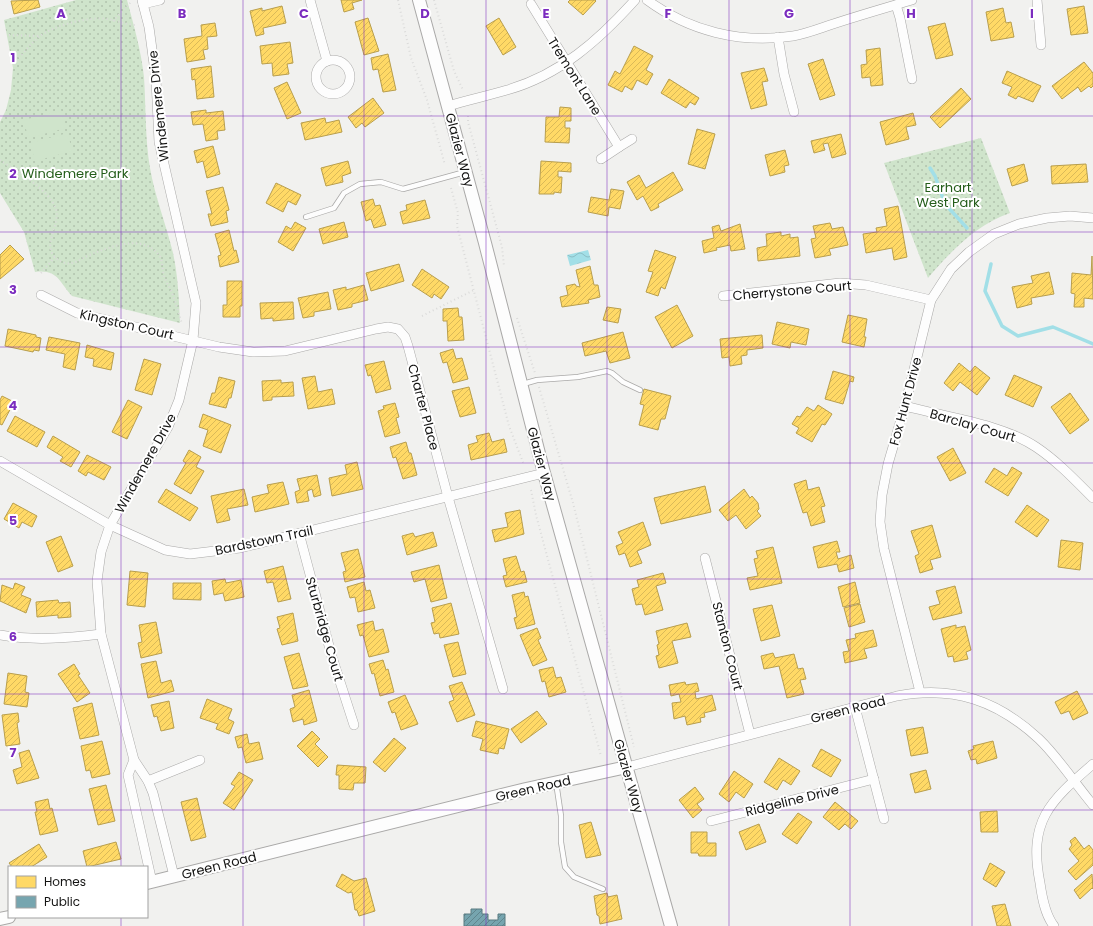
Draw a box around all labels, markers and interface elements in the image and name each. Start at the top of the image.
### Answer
text: A [56,4,66,23]
text: B [178,4,187,23]
text: C [299,4,309,23]
text: D [420,4,430,23]
text: E [542,4,550,23]
text: F [664,4,672,23]
text: G [784,4,794,23]
text: H [906,4,916,23]
text: I [1030,4,1034,23]
street label: Tremont Lane [543,34,606,119]
text: 1 [11,48,15,67]
street label: Windemere Drive [143,50,174,162]
street label: Glazier Way [440,111,479,190]
text: 2 [9,164,17,183]
park label: Windemere Park [22,164,129,183]
park label: Earhart West Park [916,178,980,212]
street label: Cherrystone Court [732,276,853,305]
text: 3 [9,280,17,299]
street label: Kingston Court [78,304,176,345]
street label: Fox Hunt Drive [885,355,926,448]
street label: Charter Place [403,362,444,452]
text: 4 [9,396,18,415]
street label: Barclay Court [928,404,1018,447]
street label: Windemere Drive [110,410,181,517]
street label: Glazier Way [522,425,561,504]
text: 5 [9,511,17,530]
street label: Bardstown Trail [213,521,315,560]
street label: Sturbridge Court [301,575,349,684]
street label: Stanton Court [707,600,748,693]
text: 6 [9,627,17,646]
street label: Green Road [809,691,888,728]
street label: Glazier Way [609,737,648,816]
text: 7 [10,743,17,762]
street label: Green Road [494,771,573,806]
street label: Ridgeline Drive [743,780,841,821]
street label: Green Road [180,847,259,884]
legend [8,866,148,918]
text: Homes [44,873,86,890]
text: Public [44,893,80,910]

